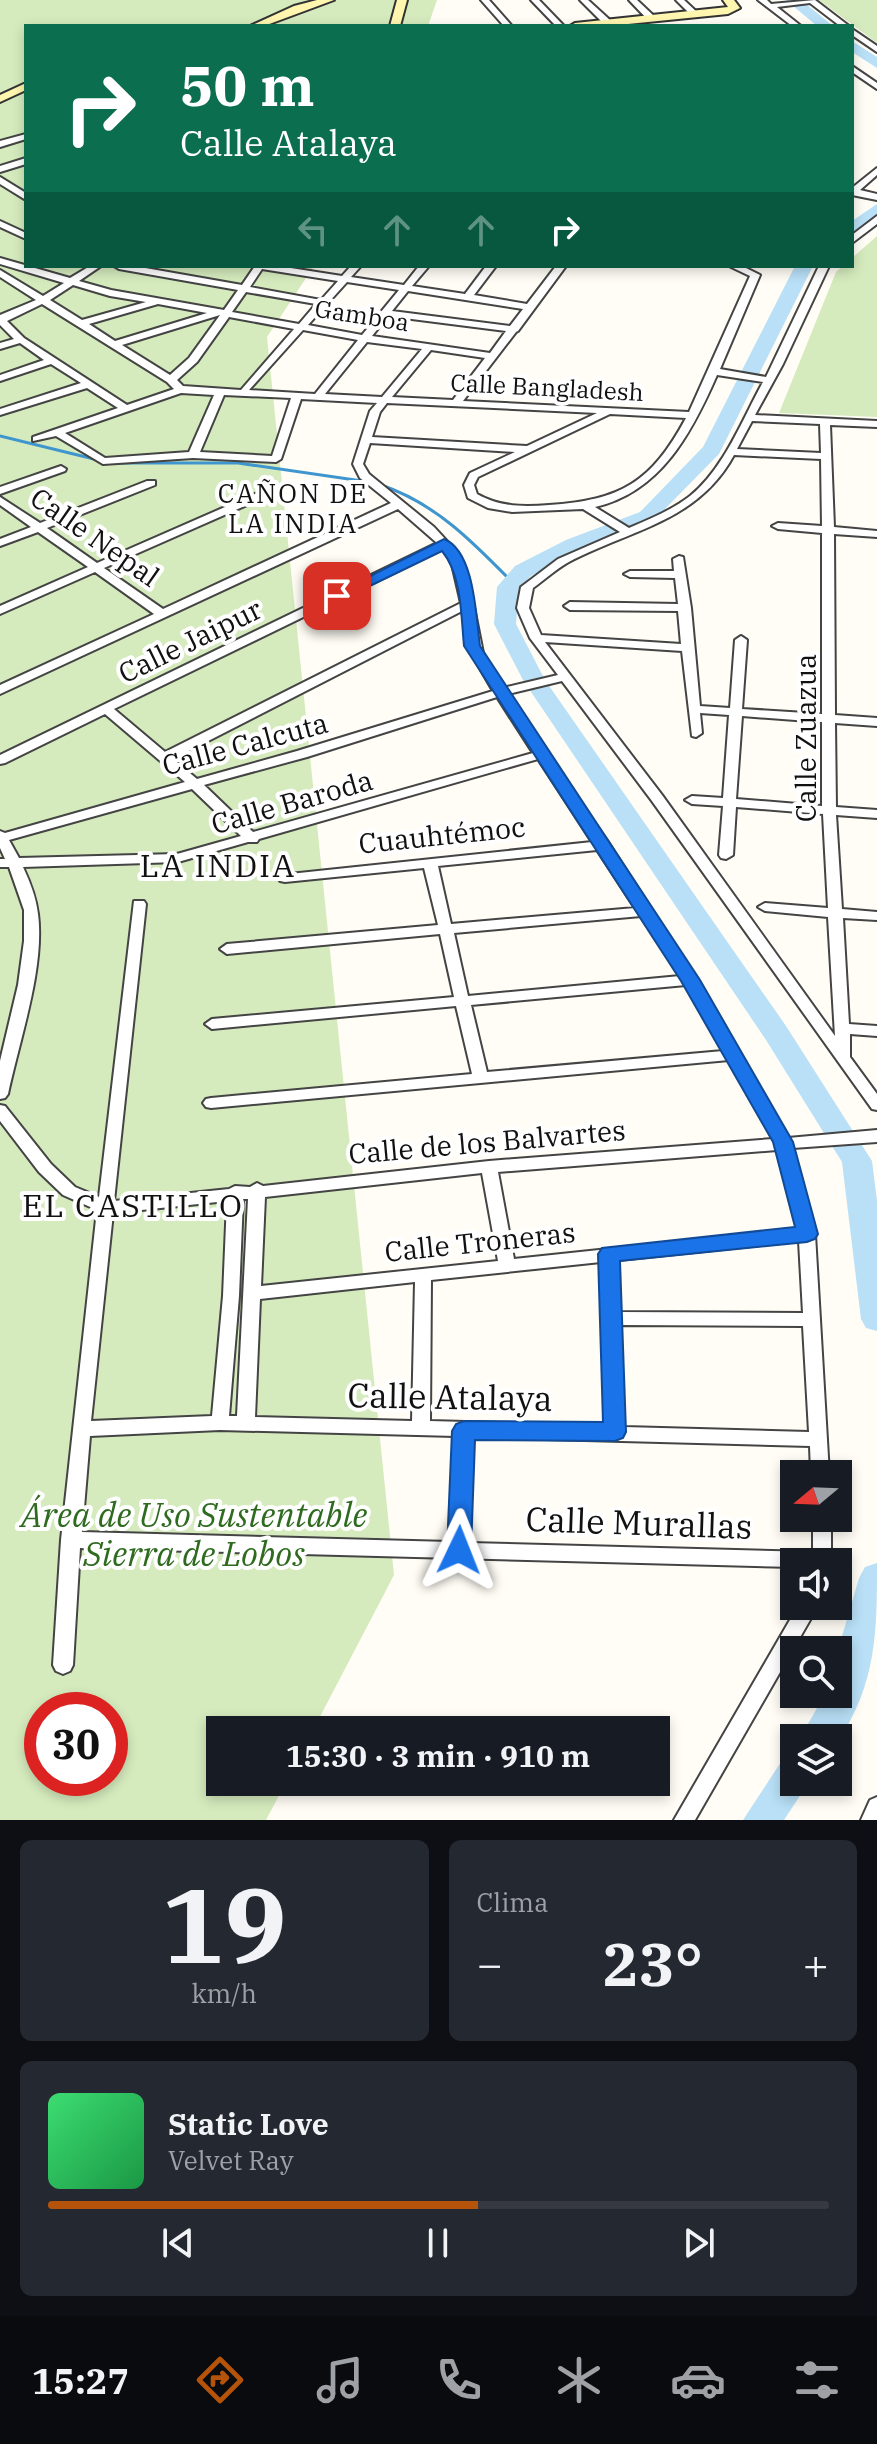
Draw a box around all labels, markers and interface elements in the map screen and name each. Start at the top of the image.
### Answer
text: 50 m [180,49,315,121]
icon: right [48,56,152,160]
text: Calle Atalaya [180,119,397,166]
icon: left [291,208,335,252]
icon: ahead [375,208,419,252]
icon: ahead [459,208,503,252]
icon: right [543,208,587,252]
street label: Gamboa [313,292,412,338]
street label: Calle Bangladesh [450,366,644,408]
district label: CAÑON DE LA INDIA [218,476,368,540]
street label: Calle Nepal [24,479,167,595]
pin [303,562,371,630]
icon: arrive [315,574,359,618]
street label: Calle Jaipur [112,590,268,691]
street label: Calle Zuazua [787,654,824,822]
street label: Calle Calcuta [158,704,332,783]
street label: Calle Baroda [207,761,377,842]
street label: Cuauhtémoc [357,807,527,862]
district label: LA INDIA [140,844,296,886]
street label: Calle de los Balvartes [347,1111,627,1172]
district label: EL CASTILLO [22,1184,244,1226]
street label: Calle Troneras [383,1213,577,1270]
street label: Calle Atalaya [347,1372,553,1420]
north arrow [780,1460,852,1532]
map controls [780,1460,852,1796]
park label: Área de Uso Sustentable Sierra de Lobos [19,1492,367,1575]
street label: Calle Murallas [525,1496,753,1548]
position arrow [417,1508,501,1592]
button: sound [780,1548,852,1620]
button: search [780,1636,852,1708]
speed limit sign: 30 [24,1692,128,1796]
button: layers [780,1724,852,1796]
text: 15:30 · 3 min · 910 m [286,1736,590,1775]
text: 19 [162,1856,287,1992]
text: Clima [477,1885,548,1919]
text: 23° [603,1924,703,2003]
text: − [477,1935,503,1992]
text: + [803,1935,829,1992]
text: km/h [191,1976,257,2010]
text: Static Love [168,2104,329,2143]
text: Velvet Ray [168,2143,294,2177]
icon: previous [156,2221,200,2265]
icon: pause [416,2221,460,2265]
icon: next [677,2221,721,2265]
icon: directions [192,2352,248,2408]
icon: music [312,2352,368,2408]
icon: phone [431,2352,487,2408]
icon: climate [551,2352,607,2408]
icon: car [670,2352,726,2408]
icon: filters [789,2352,845,2408]
text: 15:27 [32,2357,129,2404]

